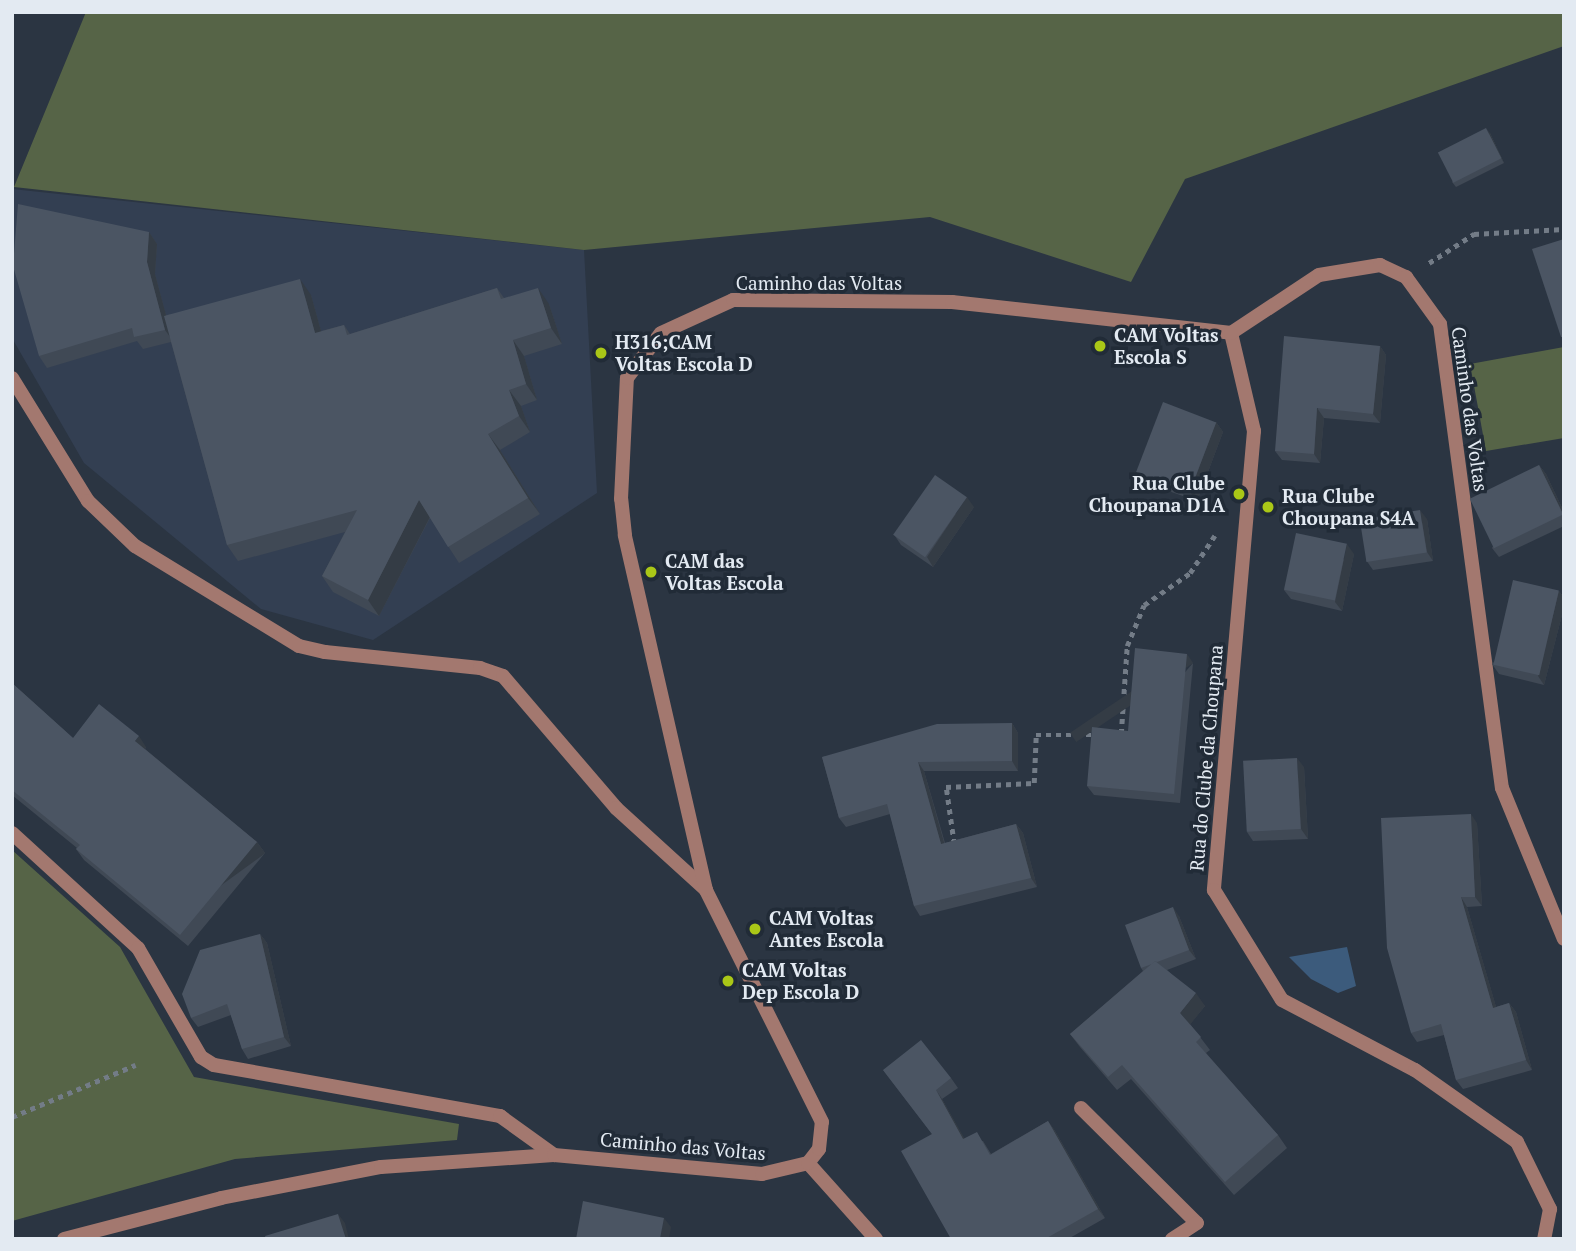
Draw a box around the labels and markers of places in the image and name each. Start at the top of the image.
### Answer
place label: CAM Voltas Escola S [1114,324,1219,368]
place label: H316;CAM Voltas Escola D [615,331,753,375]
marker: CAM Voltas Escola S [1092,338,1108,354]
marker: H316;CAM Voltas Escola D [593,345,609,361]
place label: Rua Clube Choupana D1A [1089,472,1225,516]
place label: Rua Clube Choupana S4A [1282,485,1415,529]
marker: Rua Clube Choupana D1A [1231,486,1247,502]
marker: Rua Clube Choupana S4A [1260,499,1276,515]
place label: CAM das Voltas Escola [665,550,784,594]
marker: CAM das Voltas Escola [643,564,659,580]
place label: CAM Voltas Antes Escola [769,907,884,951]
marker: CAM Voltas Antes Escola [747,921,763,937]
place label: CAM Voltas Dep Escola D [742,959,859,1003]
marker: CAM Voltas Dep Escola D [720,973,736,989]

